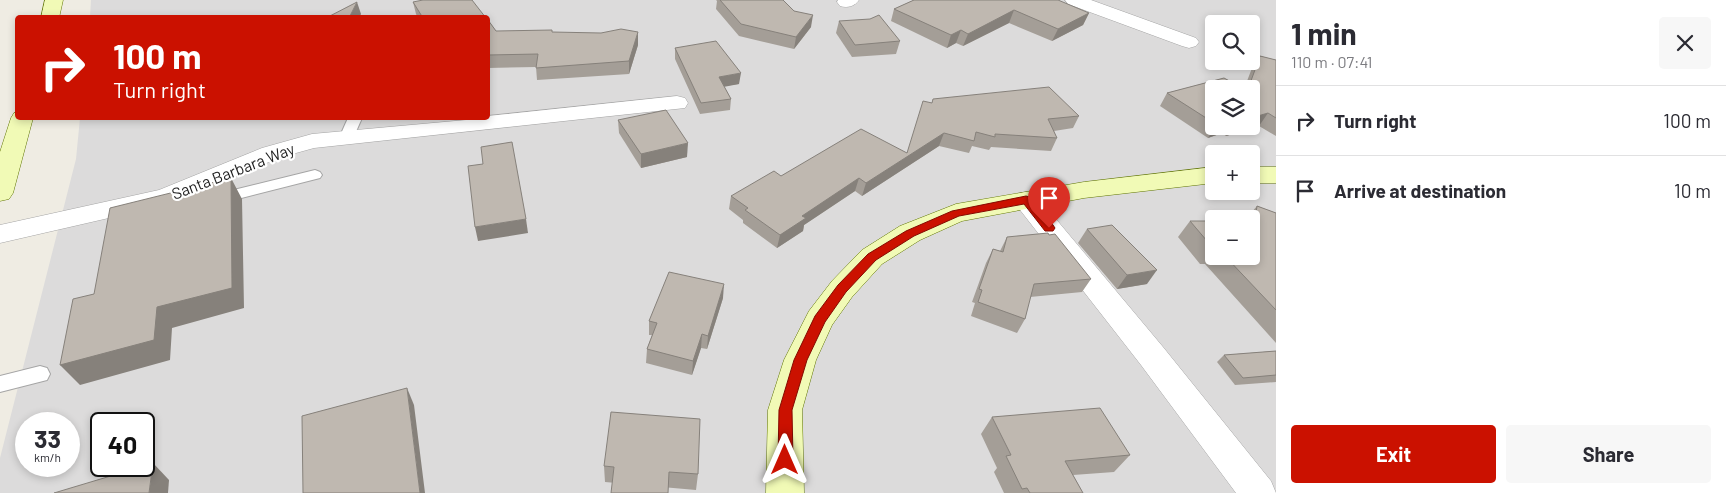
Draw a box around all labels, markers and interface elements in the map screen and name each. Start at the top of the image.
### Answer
map controls [1205,15,1260,265]
button: search [1205,15,1260,70]
text: 1 min [1291,15,1357,51]
button: close [1659,17,1711,69]
text: 100 m [113,34,202,76]
icon: right [30,35,95,100]
text: 110 m · 07:41 [1291,52,1372,71]
text: Turn right [113,76,206,102]
button: layers [1205,80,1260,135]
icon: right [1291,107,1319,135]
text: Turn right [1334,109,1416,132]
text: 100 m [1663,109,1711,132]
street label: Santa Barbara Way [169,138,298,203]
button: + [1205,145,1260,200]
pin [1028,177,1070,228]
icon: arrive [1291,177,1319,205]
text: Arrive at destination [1334,179,1506,202]
text: 10 m [1674,179,1711,202]
icon: arrive [1035,184,1063,212]
button: − [1205,210,1260,265]
speed limit sign: 40 [90,412,155,477]
text: 33 [34,423,61,453]
button: Exit [1291,425,1496,483]
button: Share [1506,425,1711,483]
position arrow [758,433,810,485]
text: km/h [34,450,61,464]

